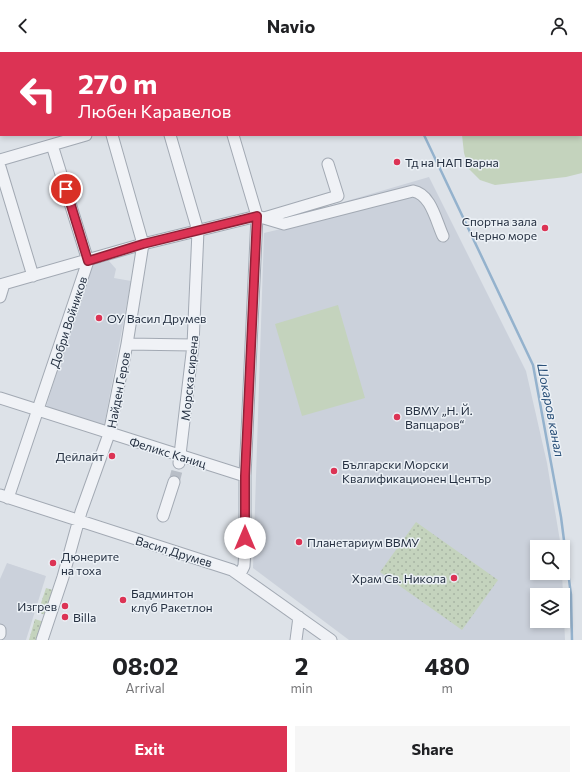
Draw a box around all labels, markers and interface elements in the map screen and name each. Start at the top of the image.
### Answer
icon: back [12,15,34,37]
text: Navio [267,15,315,37]
icon: person [548,15,570,37]
text: 270 m [78,66,157,100]
icon: left [12,68,64,120]
text: Любен Каравелов [78,100,231,122]
place label: Тд на НАП Варна [405,155,499,169]
marker: Тд на НАП Варна [392,157,402,167]
pin [49,172,83,206]
icon: arrive [55,178,77,200]
place label: Спортна зала Черно море [462,214,537,242]
marker: Спортна зала Черно море [540,223,550,233]
street label: Добри Войников [47,275,89,369]
place label: ОУ Васил Друмев [107,311,206,325]
marker: ОУ Васил Друмев [94,313,104,323]
street label: Морска сирена [178,335,200,421]
street label: Найден Геров [104,351,132,429]
water label: Шокаров канал [534,362,568,459]
place label: ВВМУ „Н. Й. Вапцаров“ [405,403,473,431]
marker: ВВМУ „Н. Й. Вапцаров“ [392,412,402,422]
street label: Феликс Каниц [128,434,208,470]
place label: Дейлайт [56,449,104,463]
marker: Дейлайт [107,451,117,461]
place label: Български Морски Квалификационен Център [342,457,491,485]
marker: Български Морски Квалификационен Център [329,466,339,476]
position arrow [224,517,266,559]
street label: Васил Друмев [134,533,214,569]
place label: Планетариум ВВМУ [307,535,419,549]
marker: Планетариум ВВМУ [294,537,304,547]
map controls [530,540,570,628]
button: search [530,540,570,580]
place label: Дюнерите на тоха [61,549,119,577]
marker: Дюнерите на тоха [48,558,58,568]
place label: Храм Св. Никола [352,571,446,585]
marker: Храм Св. Никола [449,573,459,583]
place label: Бадминтон клуб Ракетлон [131,586,213,614]
button: layers [530,588,570,628]
marker: Бадминтон клуб Ракетлон [118,595,128,605]
place label: Изгрев [17,599,57,613]
marker: Изгрев [60,601,70,611]
place label: Billa [73,610,96,624]
marker: Billa [60,612,70,622]
text: 08:02 [112,651,179,680]
text: 2 [295,651,308,680]
text: 480 [425,651,470,680]
text: Arrival [126,680,165,696]
text: min [290,680,313,696]
text: m [442,680,453,696]
button: Exit [12,726,287,772]
button: Share [295,726,570,772]

